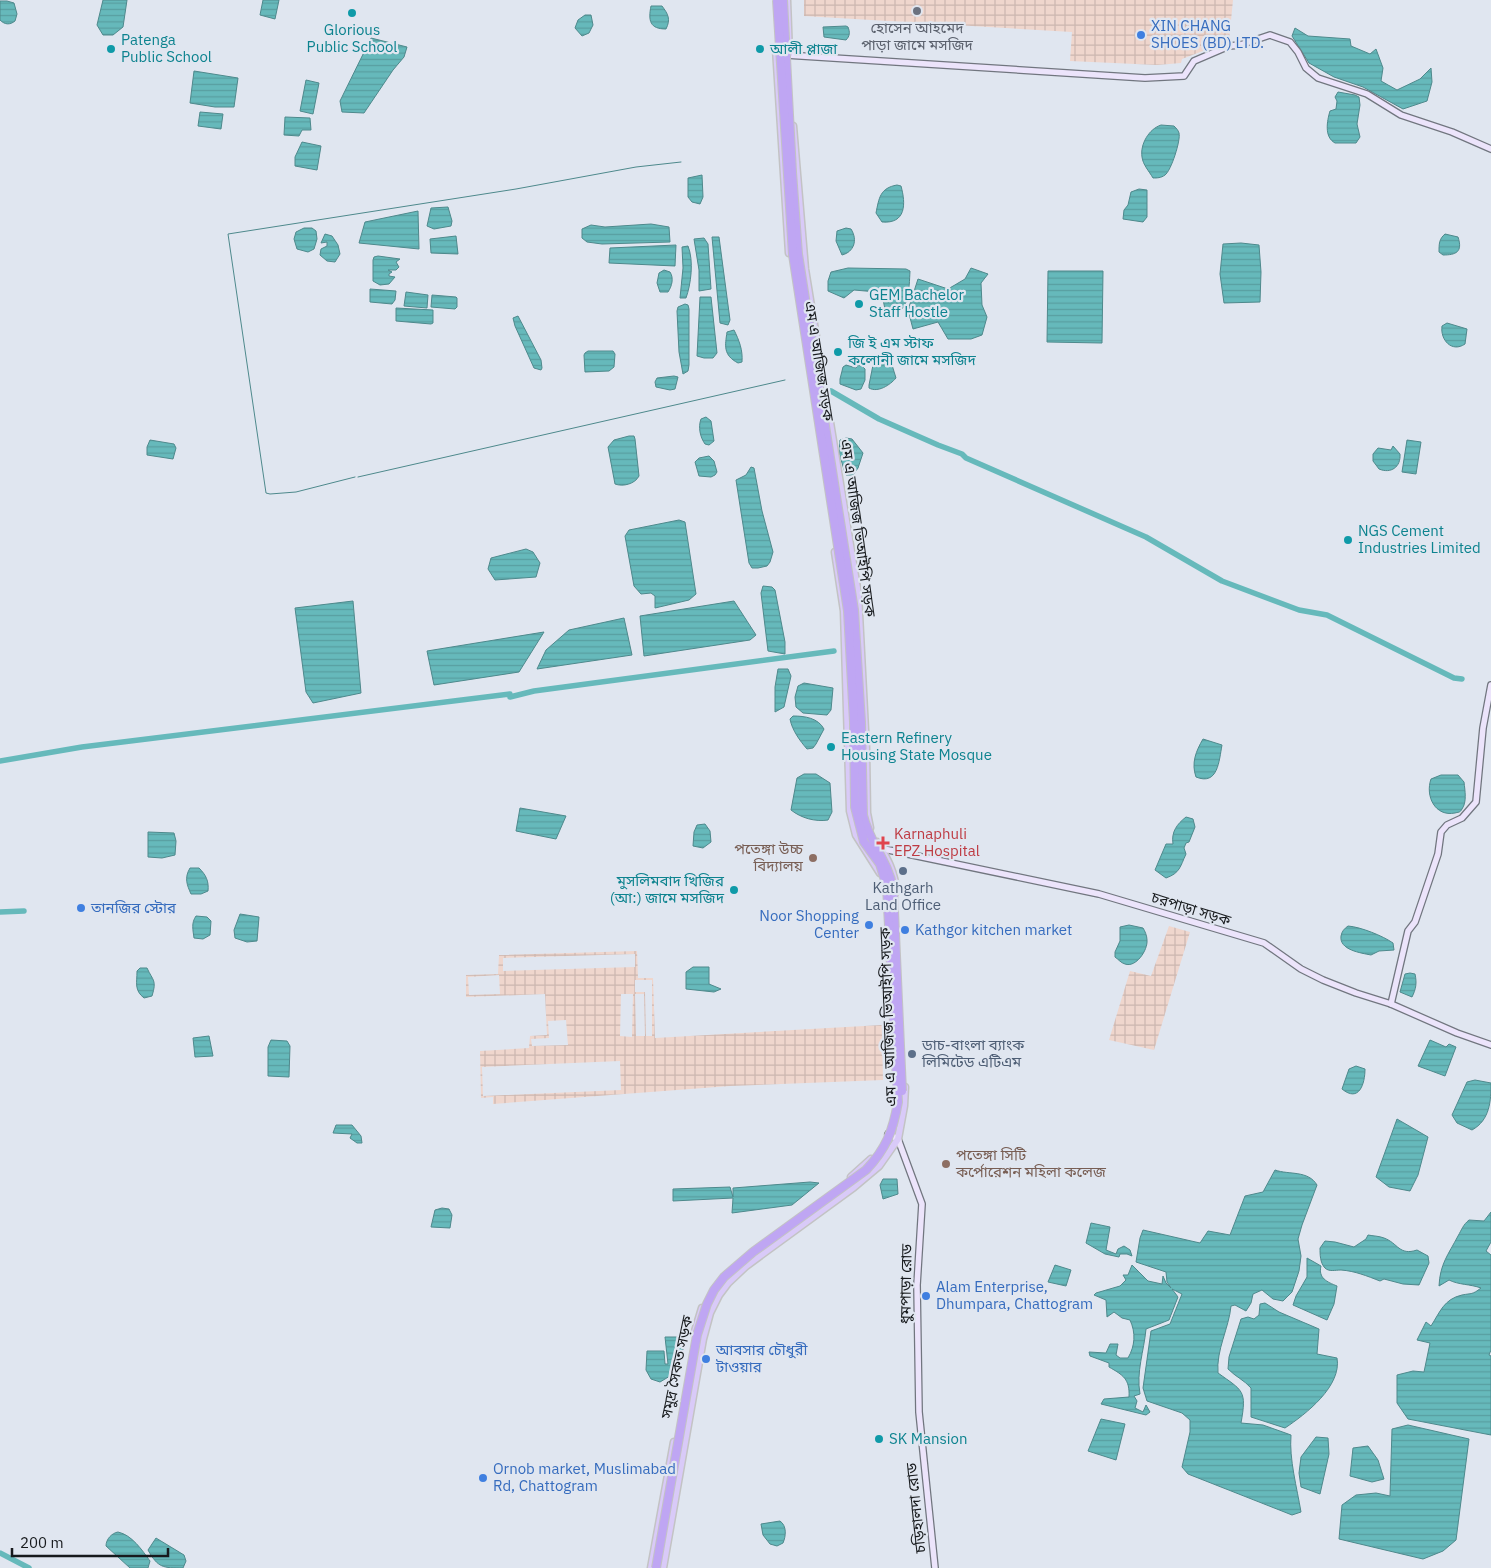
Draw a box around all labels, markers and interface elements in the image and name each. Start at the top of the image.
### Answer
marker: হোসেন আহমেদ পাড়া জামে মসজিদ [911,5,923,17]
marker: Glorious Public School [346,7,358,19]
place label: XIN CHANG SHOES (BD) LTD. [1151,16,1264,52]
place label: হোসেন আহমেদ পাড়া জামে মসজিদ [861,18,974,54]
place label: Glorious Public School [307,20,397,56]
marker: XIN CHANG SHOES (BD) LTD. [1135,29,1147,41]
place label: Patenga Public School [121,30,212,66]
place label: আলী প্লাজা [769,39,838,58]
marker: Patenga Public School [105,43,117,55]
marker: আলী প্লাজা [754,43,766,55]
place label: GEM Bachelor Staff Hostle [869,285,964,321]
marker: GEM Bachelor Staff Hostle [853,298,865,310]
street label: এম এ আজিজ সড়ক [801,300,838,423]
place label: জি ই এম স্টাফ কলোনী জামে মসজিদ [847,333,977,369]
marker: জি ই এম স্টাফ কলোনী জামে মসজিদ [832,346,844,358]
street label: এম এ আজিজ ভিআইপি সড়ক [837,438,881,619]
place label: NGS Cement Industries Limited [1358,521,1481,557]
marker: NGS Cement Industries Limited [1342,534,1354,546]
place label: Eastern Refinery Housing State Mosque [841,728,992,764]
marker: Eastern Refinery Housing State Mosque [825,741,837,753]
place label: Karnaphuli EPZ Hospital [894,824,980,860]
marker: Karnaphuli EPZ Hospital [876,836,890,850]
place label: পতেঙ্গা উচ্চ বিদ্যালয় [734,839,804,875]
marker: পতেঙ্গা উচ্চ বিদ্যালয় [807,852,819,864]
marker: Kathgarh Land Office [897,865,909,877]
place label: মুসলিমবাদ খিজির (আ:) জামে মসজিদ [610,871,725,907]
place label: Kathgarh Land Office [865,878,941,914]
marker: মুসলিমবাদ খিজির (আ:) জামে মসজিদ [728,884,740,896]
street label: চরপাড়া সড়ক [1148,887,1234,930]
place label: তানজির স্টোর [90,898,177,917]
marker: তানজির স্টোর [75,902,87,914]
place label: Noor Shopping Center [759,906,859,942]
marker: Noor Shopping Center [863,919,875,931]
place label: Kathgor kitchen market [915,920,1072,939]
marker: Kathgor kitchen market [899,924,911,936]
street label: এম এ আজিজ ভিআইপি সড়ক [875,926,900,1107]
place label: ডাচ-বাংলা ব্যাংক লিমিটেড এটিএম [921,1035,1025,1071]
marker: ডাচ-বাংলা ব্যাংক লিমিটেড এটিএম [906,1048,918,1060]
place label: পতেঙ্গা সিটি কর্পোরেশন মহিলা কলেজ [955,1145,1107,1181]
marker: পতেঙ্গা সিটি কর্পোরেশন মহিলা কলেজ [940,1158,952,1170]
street label: ধুমপাড়া রোড [895,1243,916,1324]
place label: Alam Enterprise, Dhumpara, Chattogram [936,1277,1093,1313]
marker: Alam Enterprise, Dhumpara, Chattogram [920,1290,932,1302]
street label: সমুদ্র সৈকত সড়ক [656,1313,697,1421]
place label: আবসার চৌধুরী টাওয়ার [715,1340,808,1376]
marker: আবসার চৌধুরী টাওয়ার [700,1353,712,1365]
place label: SK Mansion [889,1429,967,1448]
marker: SK Mansion [873,1433,885,1445]
place label: Ornob market, Muslimabad Rd, Chattogram [493,1459,676,1495]
street label: চড়িহালদা রোড [901,1462,930,1555]
marker: Ornob market, Muslimabad Rd, Chattogram [477,1472,489,1484]
scale bar [12,1526,169,1558]
text: 200 m [20,1533,64,1552]

